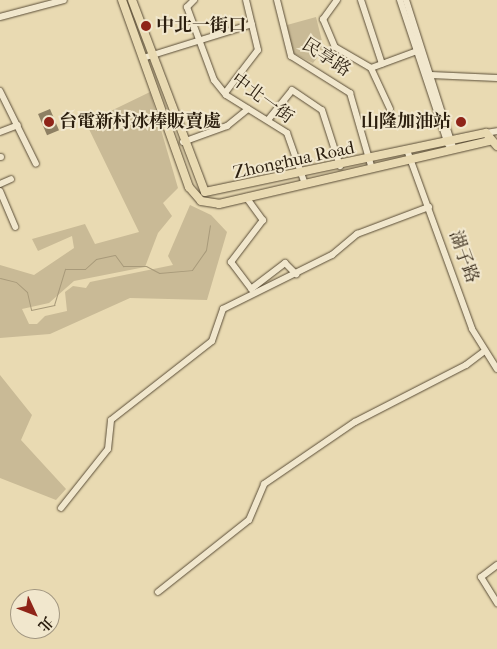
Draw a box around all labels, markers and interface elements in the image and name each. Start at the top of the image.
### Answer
place label: 中北一街口 [156,15,246,37]
marker: 中北一街口 [140,20,152,32]
street label: 民享路 [297,34,355,82]
street label: 中北一街 [227,69,297,129]
place label: 台電新村冰棒販賣處 [59,111,221,133]
place label: 山隆加油站 [361,111,451,133]
marker: 台電新村冰棒販賣處 [43,116,55,128]
marker: 山隆加油站 [455,116,467,128]
street label: Zhonghua Road [231,138,357,184]
street label: 湖子路 [444,228,482,286]
north arrow [10,589,60,639]
text: 北 [35,613,57,635]

